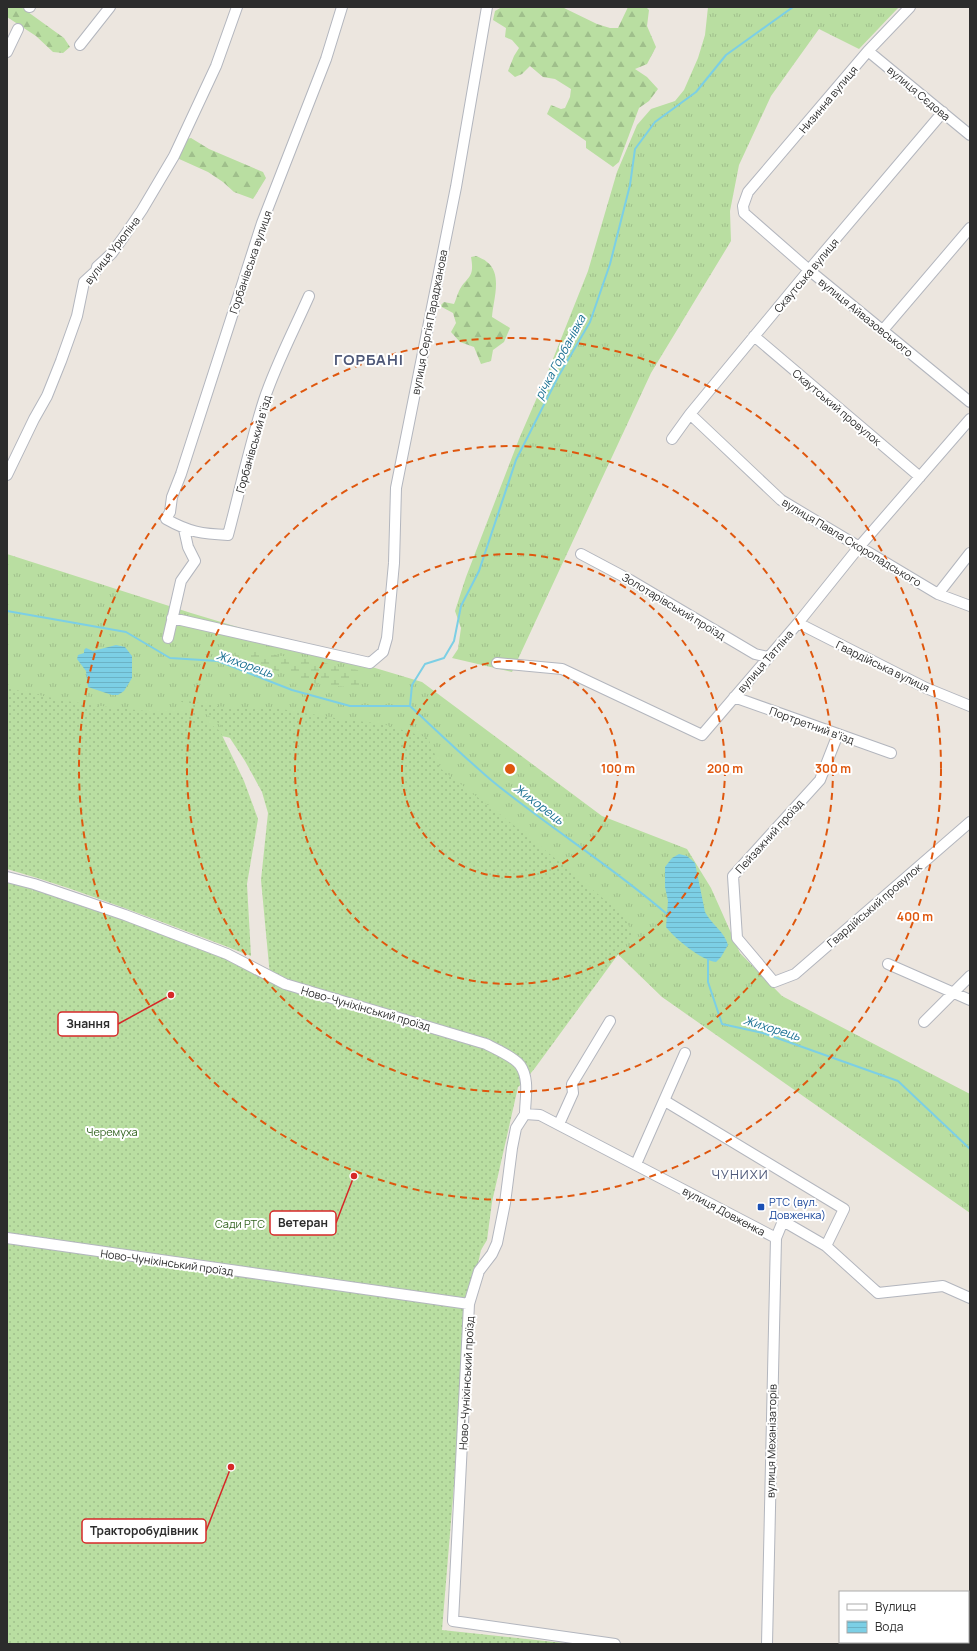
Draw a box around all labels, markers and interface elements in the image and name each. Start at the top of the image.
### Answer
street label: Низинна вулиця [795,62,861,136]
street label: вулиця Сєдова [884,62,954,124]
street label: Горбанівська вулиця [225,208,275,316]
street label: вулиця Урюпіна [81,213,143,287]
street label: Скаутська вулиця [770,235,842,315]
street label: вулиця Сергія Параджанова [408,248,450,396]
street label: вулиця Айвазовського [816,274,917,360]
water label: річка Горбанівка [531,310,590,402]
district label: ГОРБАНІ [334,349,404,370]
street label: Скаутський провулок [789,365,885,449]
street label: Горбанівський в'їзд [232,393,274,495]
street label: вулиця Павла Скоропадського [779,494,925,590]
street label: Золотарівський проїзд [619,569,729,643]
street label: вулиця Татліна [734,627,796,695]
street label: Гвардійська вулиця [834,637,932,695]
water label: Жихорець [215,646,276,682]
street label: Портретний в'їзд [768,703,857,747]
text: 100 m [601,760,635,777]
text: 200 m [707,760,743,777]
text: 300 m [815,760,851,777]
centre of rings [503,762,517,776]
water label: Жихорець [510,780,568,829]
street label: Пейзажний проїзд [732,795,807,876]
street label: Гвардійський провулок [823,859,925,950]
text: 400 m [897,908,933,925]
street label: Ново-Чуніхінський проїзд [299,982,433,1034]
water label: Жихорець [741,1011,803,1045]
callout: Знання [58,1012,118,1036]
text: Знання [66,1015,110,1032]
park label: Черемуха [86,1124,138,1139]
district label: ЧУНИХИ [711,1165,769,1183]
street label: вулиця Довженка [680,1183,768,1239]
place label: РТС (вул. Довженка) [769,1194,826,1222]
marker: РТС (вул. Довженка) [756,1202,766,1212]
callout: Ветеран [270,1211,336,1235]
text: Ветеран [278,1214,328,1231]
park label: Сади РТС [215,1216,265,1231]
street label: Ново-Чуніхінський проїзд [100,1245,235,1279]
street label: Ново-Чуніхінський проїзд [455,1315,477,1450]
street label: вулиця Механізаторів [763,1384,779,1498]
callout: Тракторобудівник [82,1519,206,1543]
text: Тракторобудівник [90,1522,199,1539]
legend [839,1591,969,1643]
text: Вулиця [875,1598,916,1615]
text: Вода [875,1618,903,1635]

